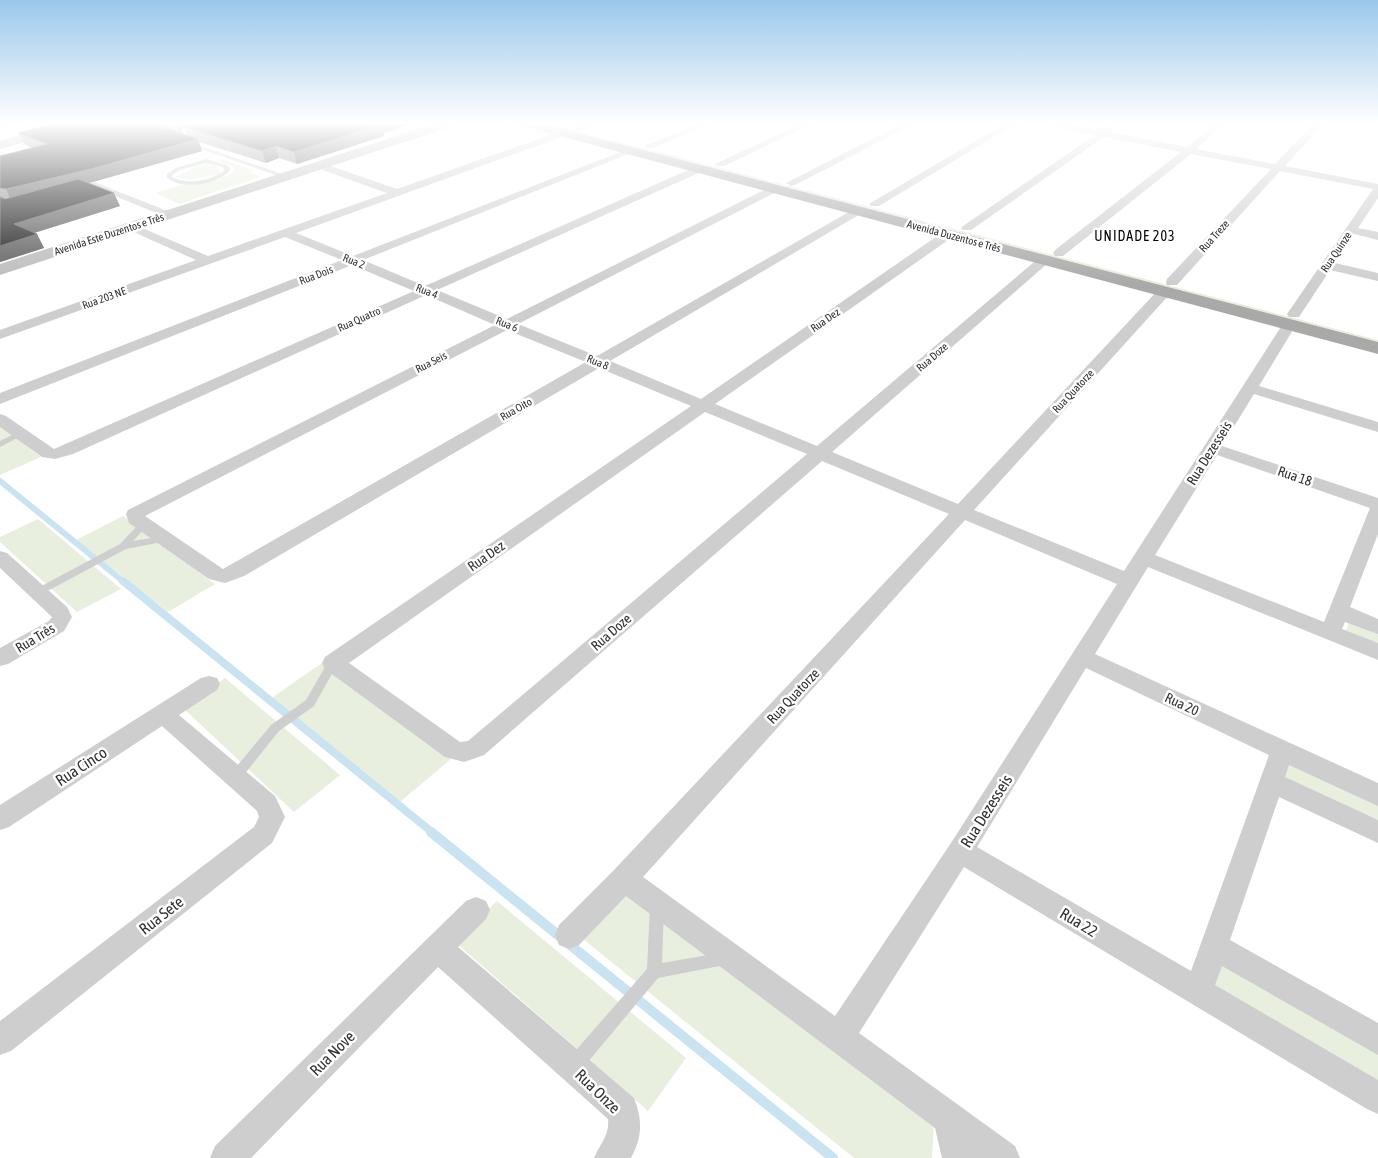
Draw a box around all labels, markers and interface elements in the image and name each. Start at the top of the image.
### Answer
street label: Avenida Este Duzentos e Três [53,211,166,257]
street label: Avenida Duzentos e Três [906,218,1002,254]
street label: Rua Treze [1197,218,1231,254]
district label: UNIDADE 203 [1094,228,1176,244]
street label: Rua Quinze [1318,230,1354,274]
street label: Rua 2 [341,251,367,271]
street label: Rua Dois [297,263,335,287]
street label: Rua 4 [414,281,440,301]
street label: Rua 203 NE [81,284,128,311]
street label: Rua Quatro [336,304,382,334]
street label: Rua Dez [808,306,842,334]
street label: Rua 6 [494,314,520,334]
street label: Rua Doze [914,340,950,374]
street label: Rua Seis [413,349,449,375]
street label: Rua 8 [585,352,611,372]
street label: Rua Quatorze [1050,367,1096,415]
street label: Rua Oito [498,395,534,423]
street label: Rua Dezesseis [1183,418,1235,488]
street label: Rua 18 [1276,463,1315,489]
street label: Rua Dez [464,538,508,574]
street label: Rua Doze [588,610,634,654]
street label: Rua Três [12,620,58,656]
street label: Rua Quatorze [763,665,823,727]
street label: Rua 20 [1163,689,1202,719]
street label: Rua Cinco [52,743,110,789]
street label: Rua Dezesseis [957,771,1016,851]
street label: Rua Sete [135,892,187,938]
street label: Rua 22 [1057,904,1101,940]
street label: Rua Nove [306,1027,358,1079]
street label: Rua Onze [572,1065,624,1117]

